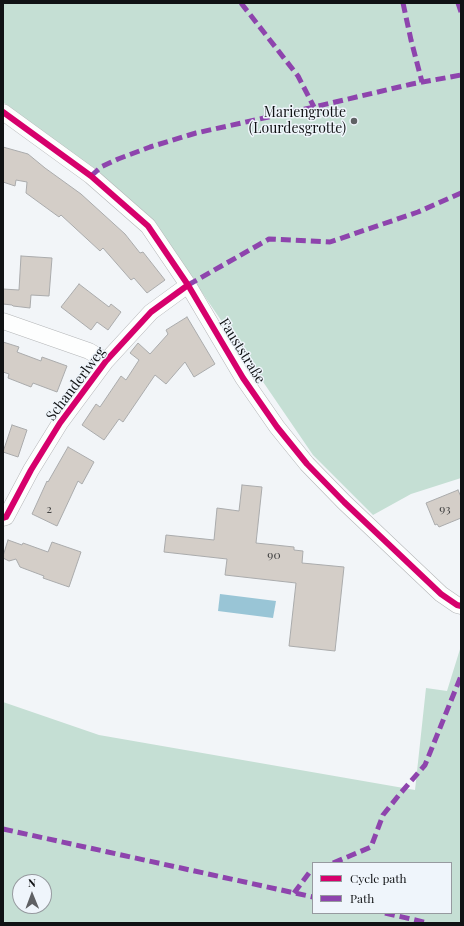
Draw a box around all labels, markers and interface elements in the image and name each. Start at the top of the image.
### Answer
place label: Mariengrotte (Lourdesgrotte) [249,105,346,138]
marker: Mariengrotte (Lourdesgrotte) [349,116,359,126]
street label: Fauststraße [215,315,269,387]
street label: Schanderlweg [43,344,109,424]
house number: 2 [46,502,52,516]
house number: 93 [439,502,451,516]
house number: 90 [267,548,281,562]
legend [312,862,452,914]
text: Cycle path [350,870,407,886]
north arrow [12,874,52,914]
text: N [28,875,36,890]
text: Path [350,890,374,906]

